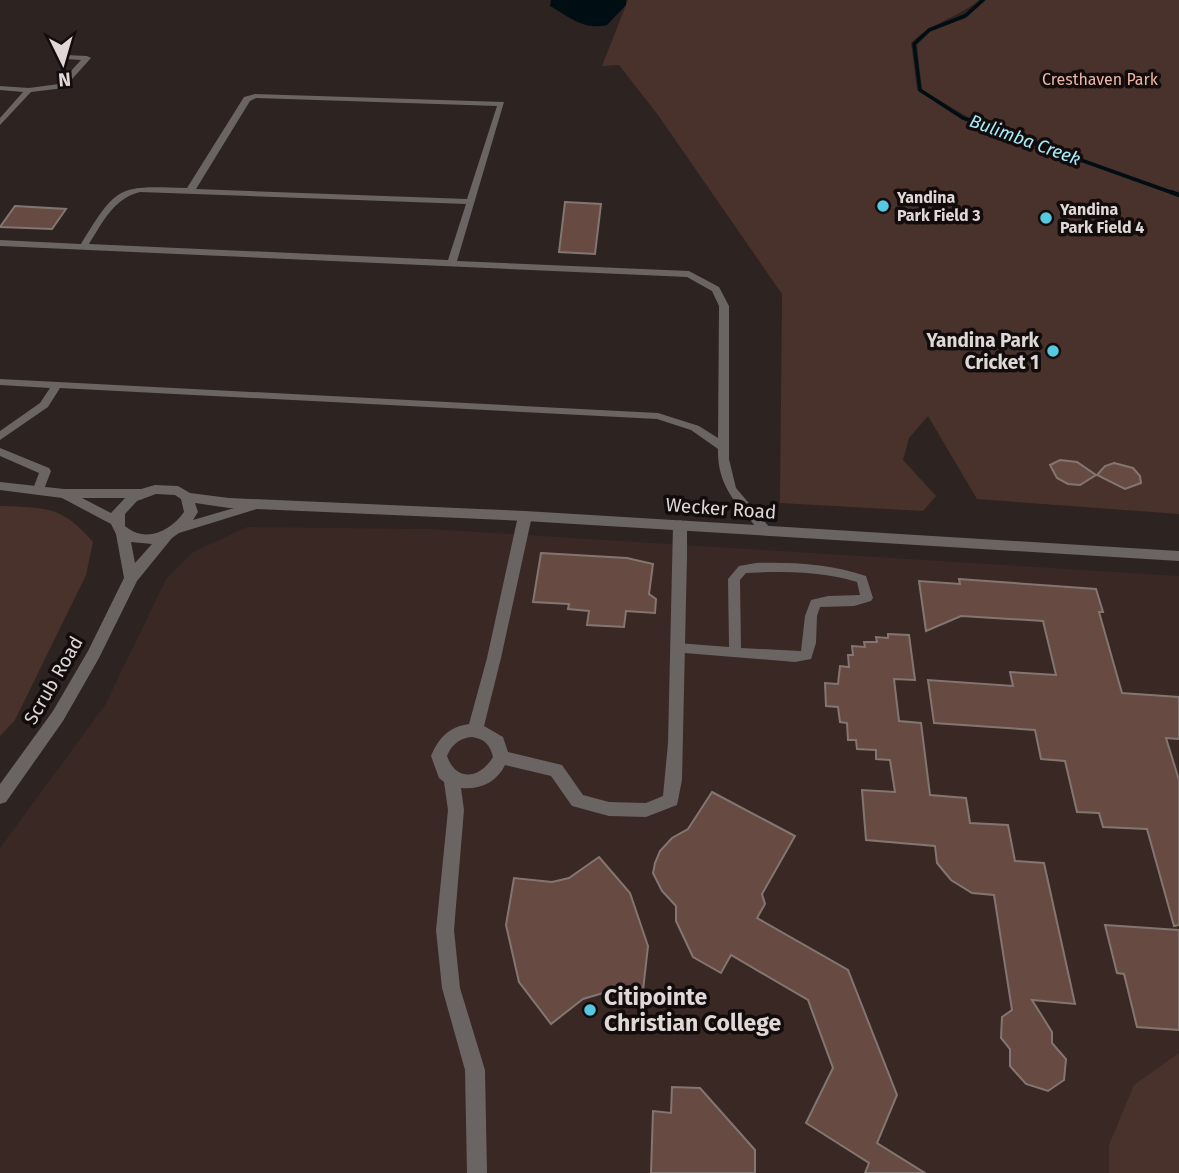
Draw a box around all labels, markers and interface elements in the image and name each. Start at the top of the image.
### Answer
north arrow [28,28,98,98]
text: N [57,67,72,91]
park label: Cresthaven Park [1042,70,1159,89]
water label: Bulimba Creek [967,110,1084,170]
place label: Yandina Park Field 3 [896,188,981,225]
marker: Yandina Park Field 3 [875,198,891,214]
place label: Yandina Park Field 4 [1059,200,1144,237]
marker: Yandina Park Field 4 [1038,210,1054,226]
place label: Yandina Park Cricket 1 [925,329,1039,374]
marker: Yandina Park Cricket 1 [1045,343,1061,359]
street label: Wecker Road [665,493,777,524]
street label: Scrub Road [19,632,88,728]
place label: Citipointe Christian College [604,983,781,1037]
marker: Citipointe Christian College [582,1002,598,1018]

